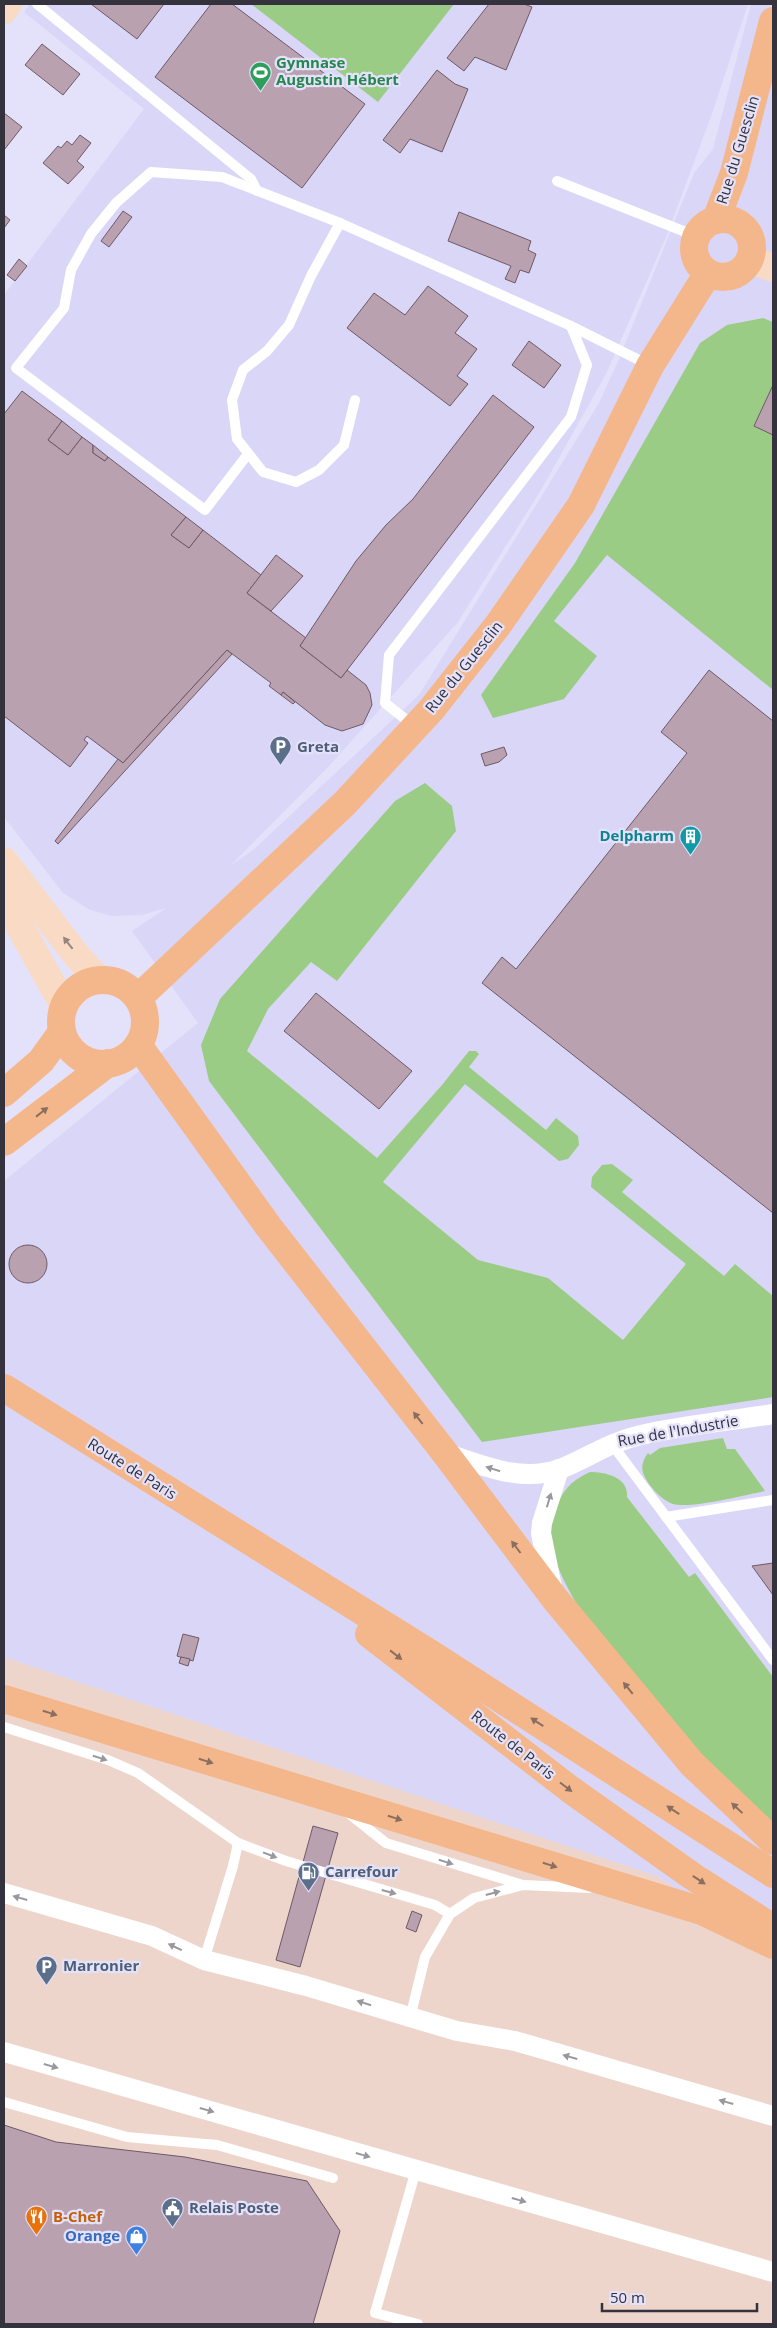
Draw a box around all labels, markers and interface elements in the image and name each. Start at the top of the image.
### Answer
place label: Gymnase Augustin Hébert [276,52,399,89]
sports icon: Gymnase Augustin Hébert [248,60,272,91]
street label: Rue du Guesclin [711,93,763,207]
street label: Rue du Guesclin [420,616,506,716]
parking icon: Greta [269,735,293,766]
place label: Greta [297,736,339,756]
building icon: Delpharm [678,824,702,855]
place label: Delpharm [600,825,674,845]
one-way arrow [62,937,73,950]
one-way arrow [35,1107,48,1118]
street label: Rue de l'Industrie [616,1410,740,1450]
one-way arrow [412,1412,423,1425]
street label: Route de Paris [84,1433,181,1503]
one-way arrow [486,1465,501,1473]
one-way arrow [545,1493,553,1508]
one-way arrow [511,1540,521,1554]
one-way arrow [389,1649,402,1660]
one-way arrow [622,1682,633,1695]
street label: Route de Paris [468,1705,560,1783]
one-way arrow [43,1710,58,1718]
one-way arrow [530,1717,543,1726]
one-way arrow [93,1754,108,1762]
one-way arrow [199,1757,214,1765]
one-way arrow [559,1781,572,1792]
one-way arrow [732,1802,744,1814]
one-way arrow [667,1805,680,1814]
one-way arrow [388,1814,403,1822]
one-way arrow [263,1851,278,1859]
one-way arrow [439,1858,454,1866]
fuel station icon: Carrefour [297,1860,321,1891]
place label: Carrefour [325,1861,398,1881]
one-way arrow [543,1862,558,1870]
one-way arrow [692,1875,706,1885]
one-way arrow [382,1889,397,1897]
one-way arrow [486,1889,501,1897]
one-way arrow [12,1893,27,1901]
one-way arrow [168,1943,182,1951]
parking icon: Marronier [35,1954,59,1985]
place label: Marronier [63,1955,139,1975]
one-way arrow [356,1999,371,2006]
one-way arrow [563,2053,578,2061]
one-way arrow [43,2062,58,2070]
one-way arrow [719,2098,734,2106]
one-way arrow [199,2107,214,2115]
one-way arrow [355,2151,371,2159]
public building icon: Relais Poste [161,2196,185,2227]
one-way arrow [512,2196,527,2204]
place label: Relais Poste [189,2197,279,2217]
restaurant icon: B-Chef [25,2205,49,2236]
place label: B-Chef [53,2206,103,2226]
shop icon: Orange [124,2224,148,2255]
place label: Orange [65,2225,120,2245]
scale bar [602,2280,757,2312]
text: 50 m [610,2287,645,2307]

